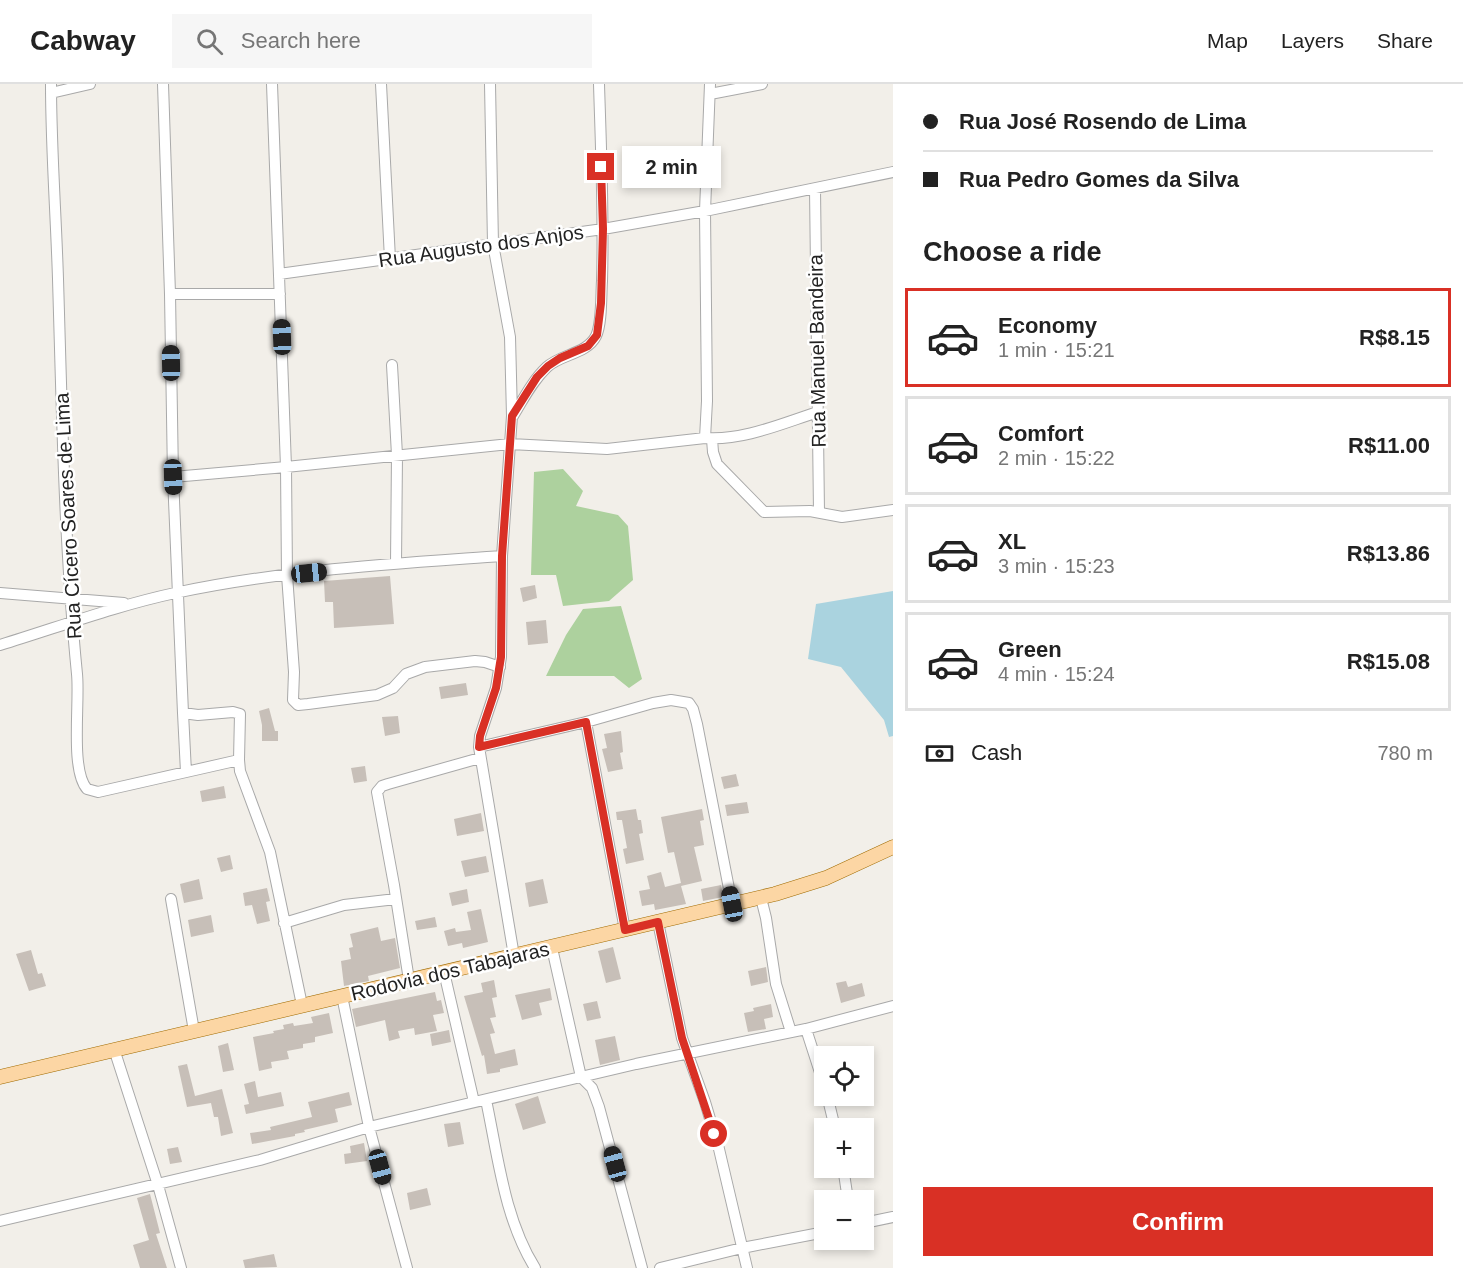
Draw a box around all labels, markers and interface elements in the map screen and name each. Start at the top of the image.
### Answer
search box [172,14,592,68]
text: Cabway [30,25,136,56]
icon: search [193,25,226,58]
text: Search here [241,28,361,53]
text: Map [1207,29,1248,52]
text: Layers [1281,29,1344,52]
text: Share [1377,29,1433,52]
text: Rua José Rosendo de Lima [959,109,1246,134]
callout: 2 min [622,146,721,188]
route end [587,153,614,180]
text: 2 min [645,156,698,178]
text: Rua Pedro Gomes da Silva [959,167,1239,192]
street label: Rua Augusto dos Anjos [377,221,585,271]
text: Choose a ride [923,237,1102,267]
street label: Rua Manuel Bandeira [804,253,830,448]
icon: car [926,311,980,365]
text: Economy [998,313,1097,338]
car [272,319,292,355]
text: R$8.15 [1359,325,1430,350]
text: 1 min · 15:21 [998,339,1115,361]
car [162,345,180,381]
street label: Rua Cícero Soares de Lima [51,391,85,640]
icon: car [926,419,980,473]
text: Comfort [998,421,1084,446]
text: R$11.00 [1348,433,1430,458]
text: 2 min · 15:22 [998,447,1115,469]
car [163,459,183,495]
icon: car [926,527,980,581]
text: XL [998,529,1026,554]
text: R$13.86 [1347,541,1430,566]
text: 3 min · 15:23 [998,555,1115,577]
car [290,562,328,584]
icon: car [926,635,980,689]
text: Green [998,637,1062,662]
text: R$15.08 [1347,649,1430,674]
text: 4 min · 15:24 [998,663,1115,685]
icon: cash [923,737,956,770]
text: Cash [971,740,1022,765]
text: 780 m [1377,742,1433,764]
car [720,885,744,923]
street label: Rodovia dos Tabajaras [349,937,551,1005]
map controls [814,1046,874,1250]
button: locate [814,1046,874,1106]
button: + [814,1118,874,1178]
route start [700,1120,727,1147]
car [602,1144,628,1184]
car [367,1147,393,1187]
button: Confirm [923,1187,1433,1256]
button: − [814,1190,874,1250]

